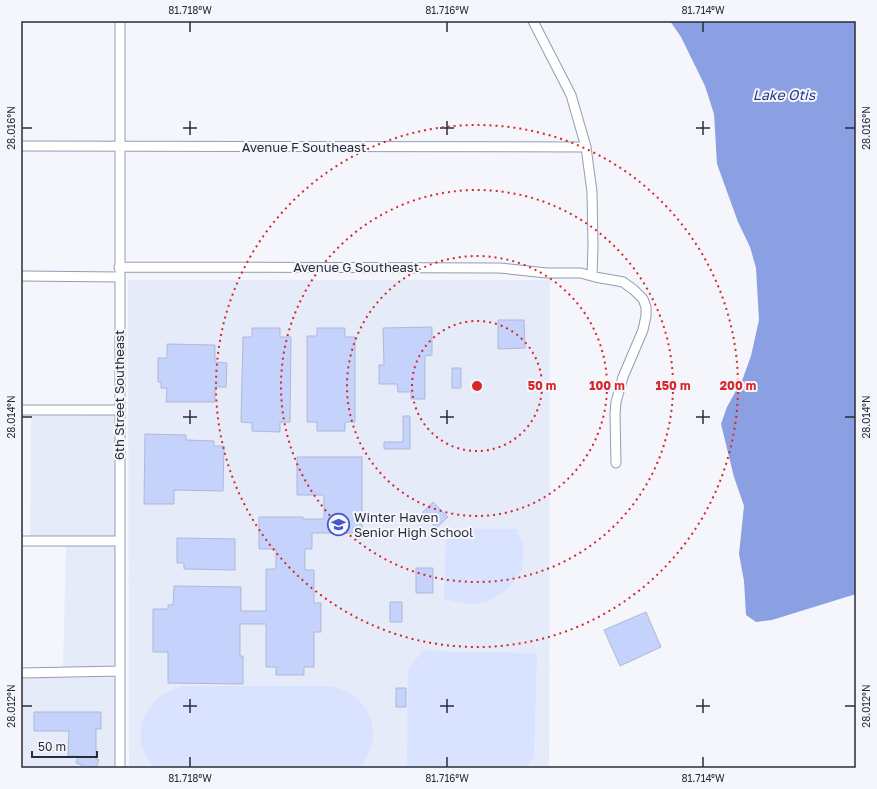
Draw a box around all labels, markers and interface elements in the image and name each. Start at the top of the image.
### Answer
text: 81.718°W [168,4,212,16]
text: 81.716°W [425,4,469,16]
text: 81.714°W [681,4,725,16]
water label: Lake Otis [753,86,816,103]
text: 28.016°N [5,106,17,150]
text: 28.016°N [860,106,872,150]
street label: Avenue F Southeast [242,139,366,155]
street label: Avenue G Southeast [293,259,419,275]
street label: 6th Street Southeast [111,330,127,460]
text: 50 m [528,378,556,393]
text: 100 m [589,378,625,393]
text: 150 m [656,378,690,393]
text: 200 m [720,378,756,393]
centre of rings [470,379,484,393]
text: 28.014°N [5,395,17,439]
text: 28.014°N [860,395,872,439]
place label: Winter Haven Senior High School [354,509,473,540]
school or university icon: Winter Haven Senior High School [326,511,352,537]
text: 28.012°N [5,684,17,728]
text: 28.012°N [860,684,872,728]
scale bar [32,733,97,759]
text: 50 m [38,739,66,754]
text: 81.718°W [168,772,212,784]
text: 81.716°W [425,772,469,784]
text: 81.714°W [681,772,725,784]

